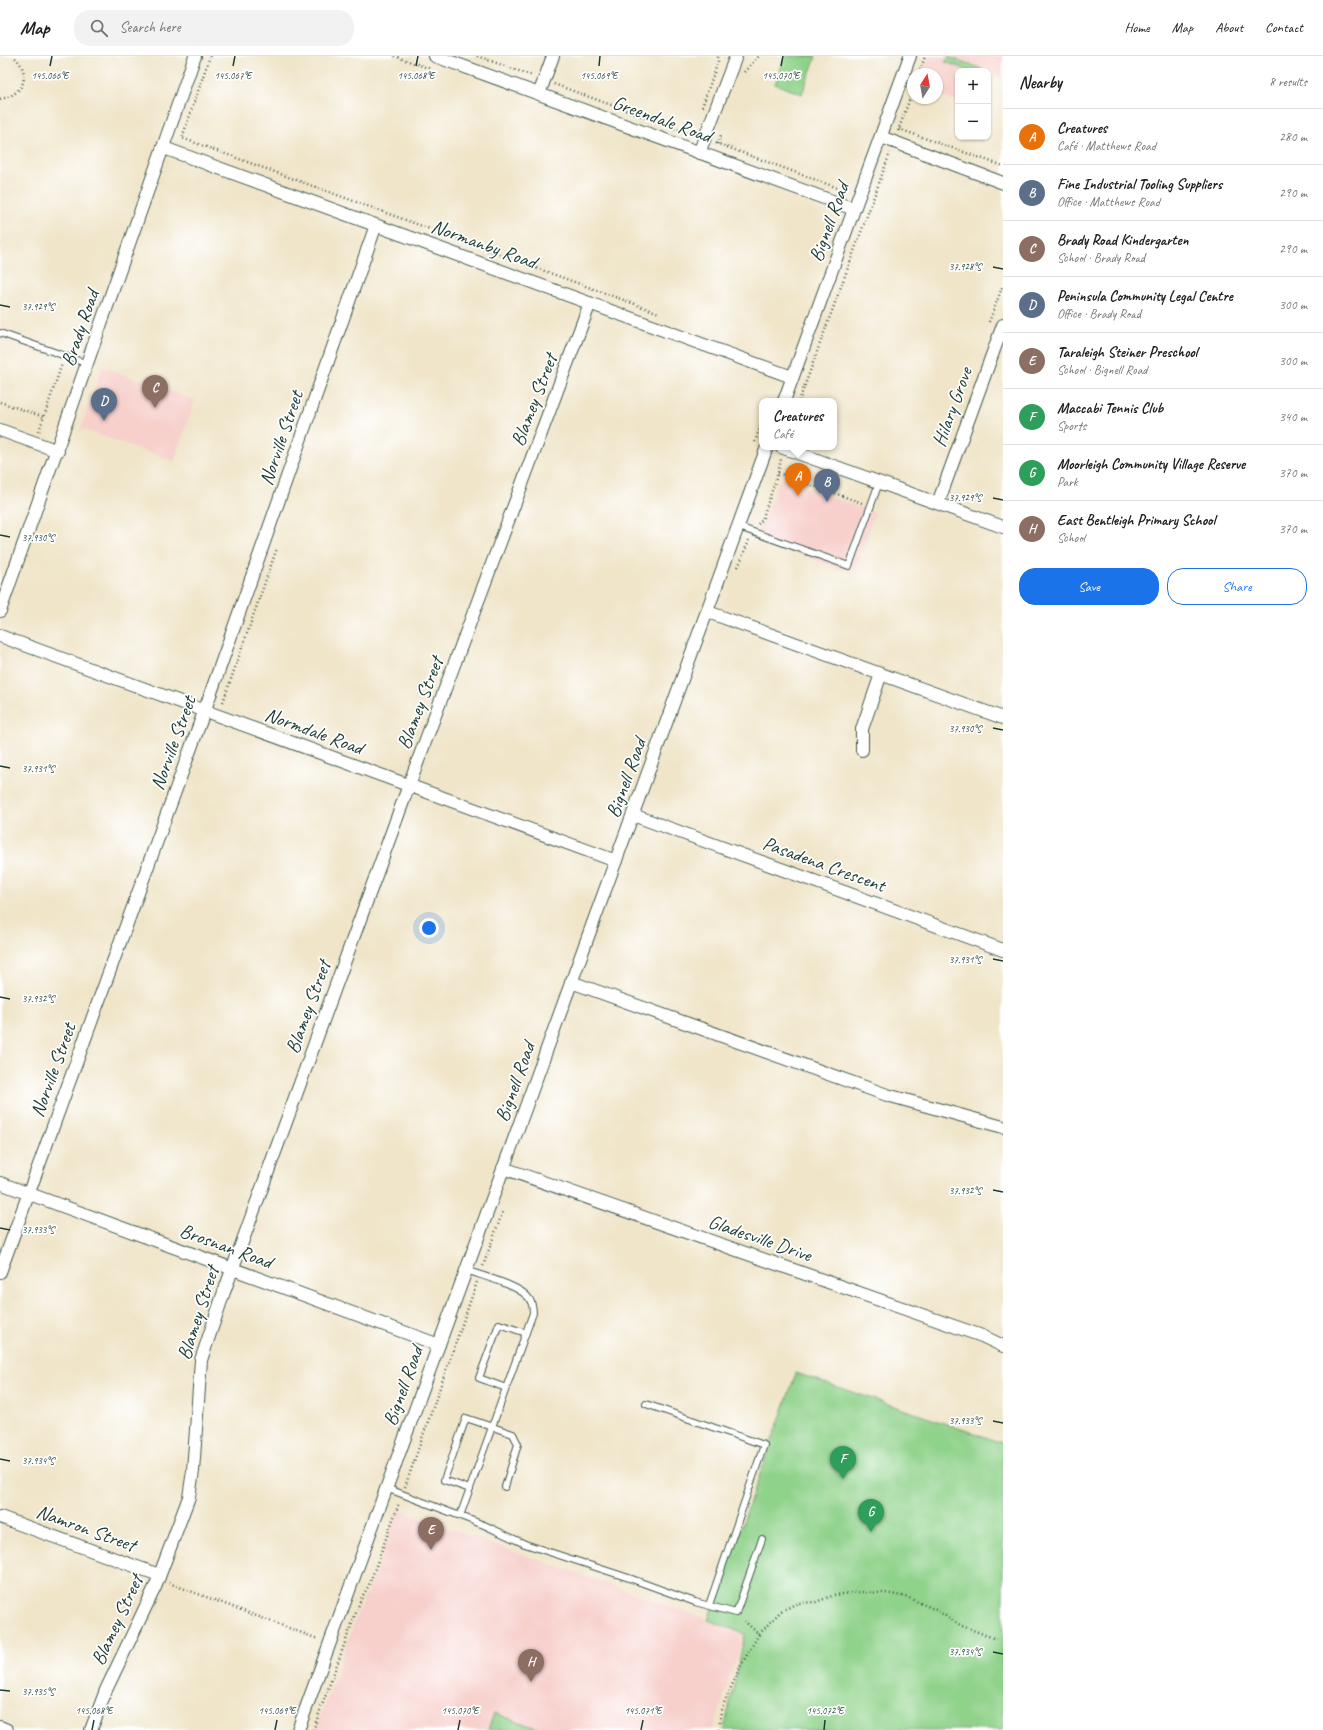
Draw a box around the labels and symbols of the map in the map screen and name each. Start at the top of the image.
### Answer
north arrow [907,68,943,104]
text: 145.066°E [31,69,70,82]
text: 145.067°E [214,69,253,82]
text: 145.068°E [397,69,436,82]
text: 145.069°E [580,69,619,82]
text: 145.070°E [762,69,801,82]
street label: Greendale Road [609,90,718,149]
street label: Bignell Road [803,176,856,265]
street label: Normanby Road [428,213,543,276]
text: 37.928°S [949,260,983,273]
street label: Brady Road [55,284,106,369]
text: 37.929°S [22,300,56,313]
street label: Blamey Street [505,347,564,450]
street label: Hilary Grove [926,363,978,450]
pin: C [142,375,168,408]
street label: Norville Street [253,385,310,488]
pin: D [91,388,117,421]
pin: A [785,463,811,496]
pin: B [814,469,840,502]
text: 37.929°S [949,491,983,504]
text: 37.930°S [22,531,56,544]
street label: Blamey Street [391,650,450,753]
street label: Norville Street [145,691,202,793]
street label: Normdale Road [262,702,369,761]
text: 37.930°S [949,722,983,735]
street label: Bignell Road [600,732,653,821]
text: 37.931°S [22,762,56,775]
street label: Pasadena Crescent [759,830,891,899]
your location [419,918,439,938]
text: 37.931°S [949,953,983,966]
street label: Blamey Street [280,954,337,1057]
text: 37.932°S [22,992,56,1005]
street label: Norville Street [25,1018,82,1120]
street label: Bignell Road [489,1036,542,1125]
text: 37.932°S [949,1184,983,1197]
street label: Gladesville Drive [705,1209,816,1268]
street label: Brosnan Road [176,1218,279,1275]
text: 37.933°S [22,1223,56,1236]
street label: Blamey Street [171,1260,226,1363]
street label: Bignell Road [377,1340,430,1429]
text: 37.933°S [949,1414,983,1427]
pin: F [830,1446,856,1479]
text: 37.934°S [22,1454,56,1467]
street label: Namron Street [33,1499,142,1559]
pin: G [858,1499,884,1532]
pin: E [418,1517,444,1550]
street label: Blamey Street [85,1568,150,1669]
text: 37.934°S [949,1645,983,1658]
pin: H [518,1649,544,1682]
text: 37.935°S [22,1685,56,1698]
text: 145.068°E [75,1704,114,1717]
text: 145.069°E [258,1704,297,1717]
text: 145.070°E [441,1704,480,1717]
text: 145.071°E [624,1704,663,1717]
text: 145.072°E [806,1704,845,1717]

